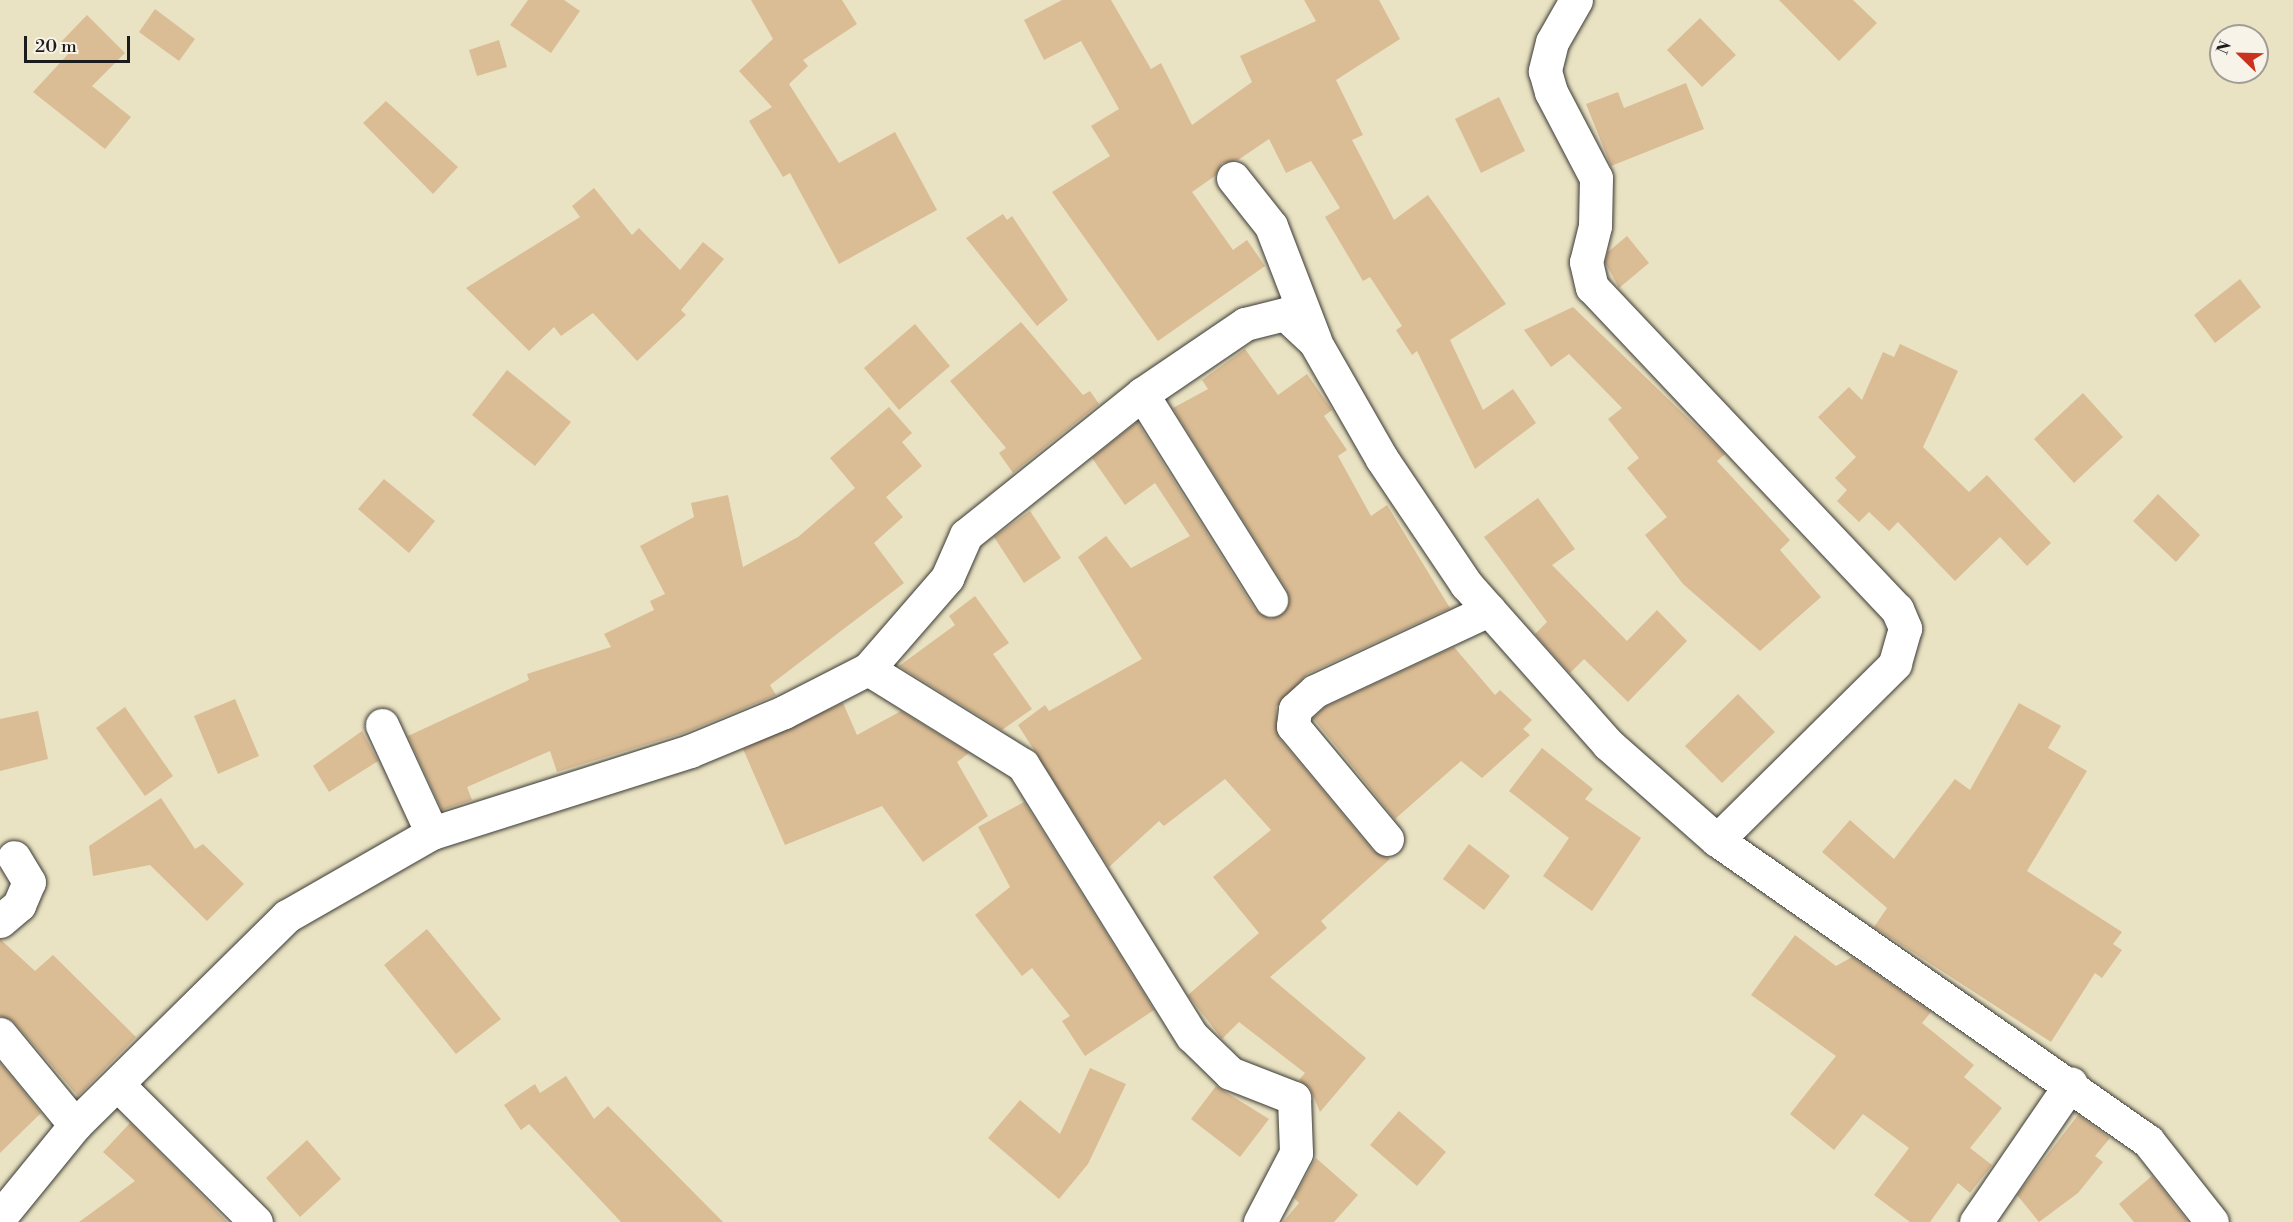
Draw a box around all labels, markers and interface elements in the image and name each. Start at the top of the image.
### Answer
scale bar [27,24,134,62]
north arrow [2209,24,2269,84]
text: 20 m [35,35,77,58]
text: N [2213,38,2236,57]

